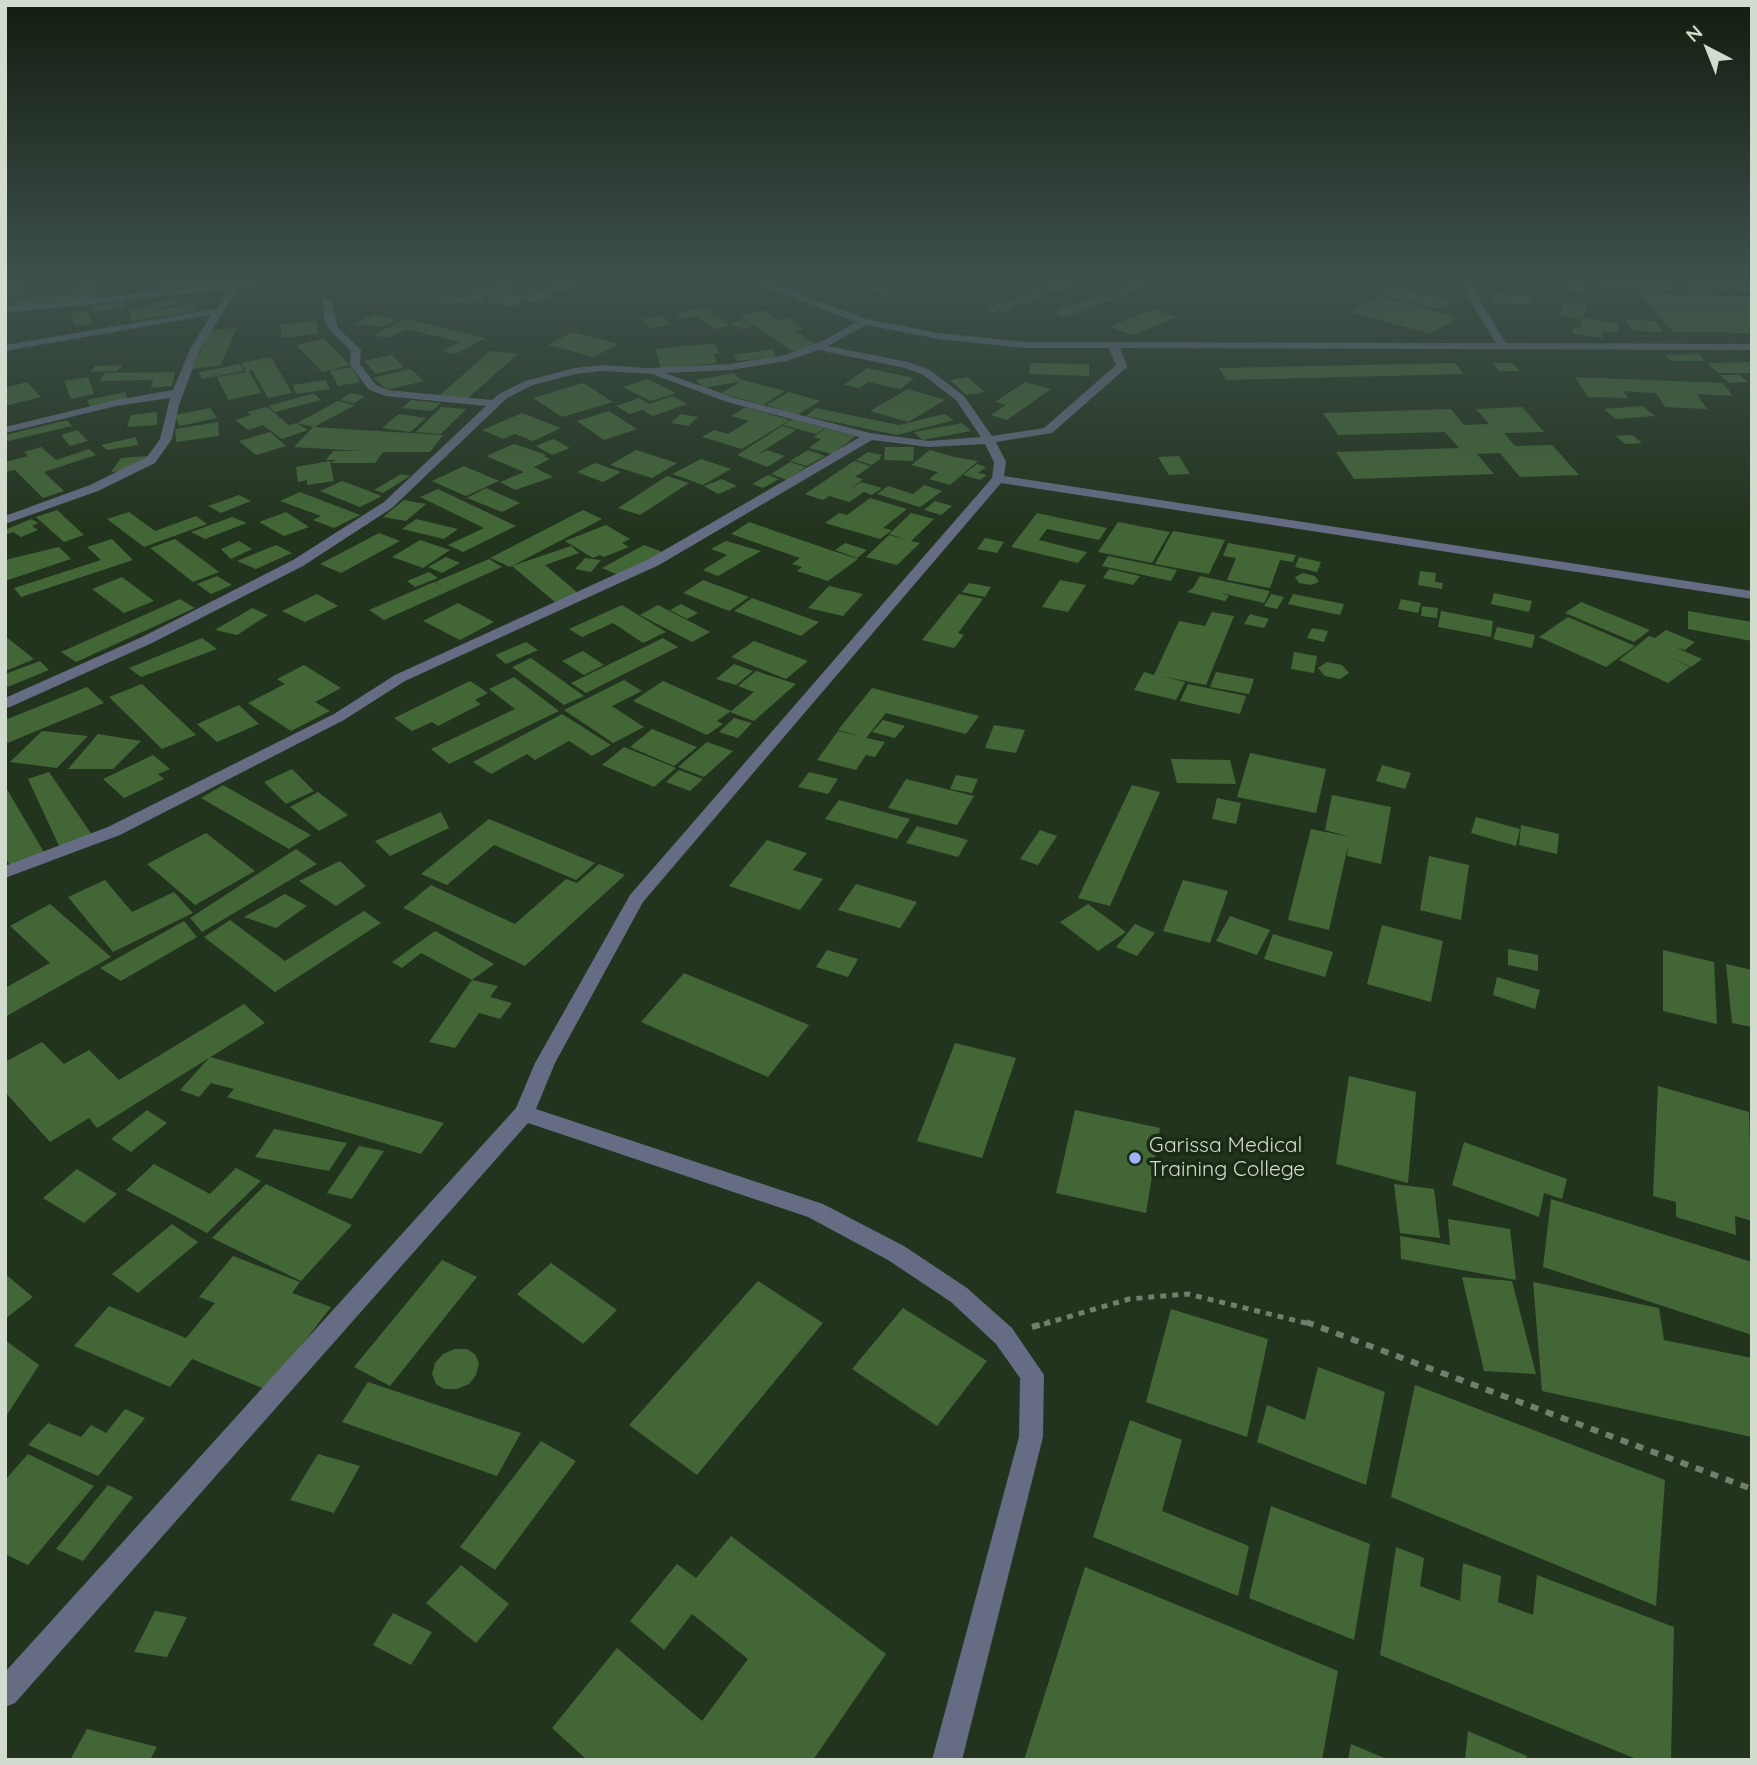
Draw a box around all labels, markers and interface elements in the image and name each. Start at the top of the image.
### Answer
north arrow [1673,14,1743,84]
text: N [1681,20,1707,47]
place label: Garissa Medical Training College [1149,1133,1305,1183]
marker: Garissa Medical Training College [1127,1150,1143,1166]

